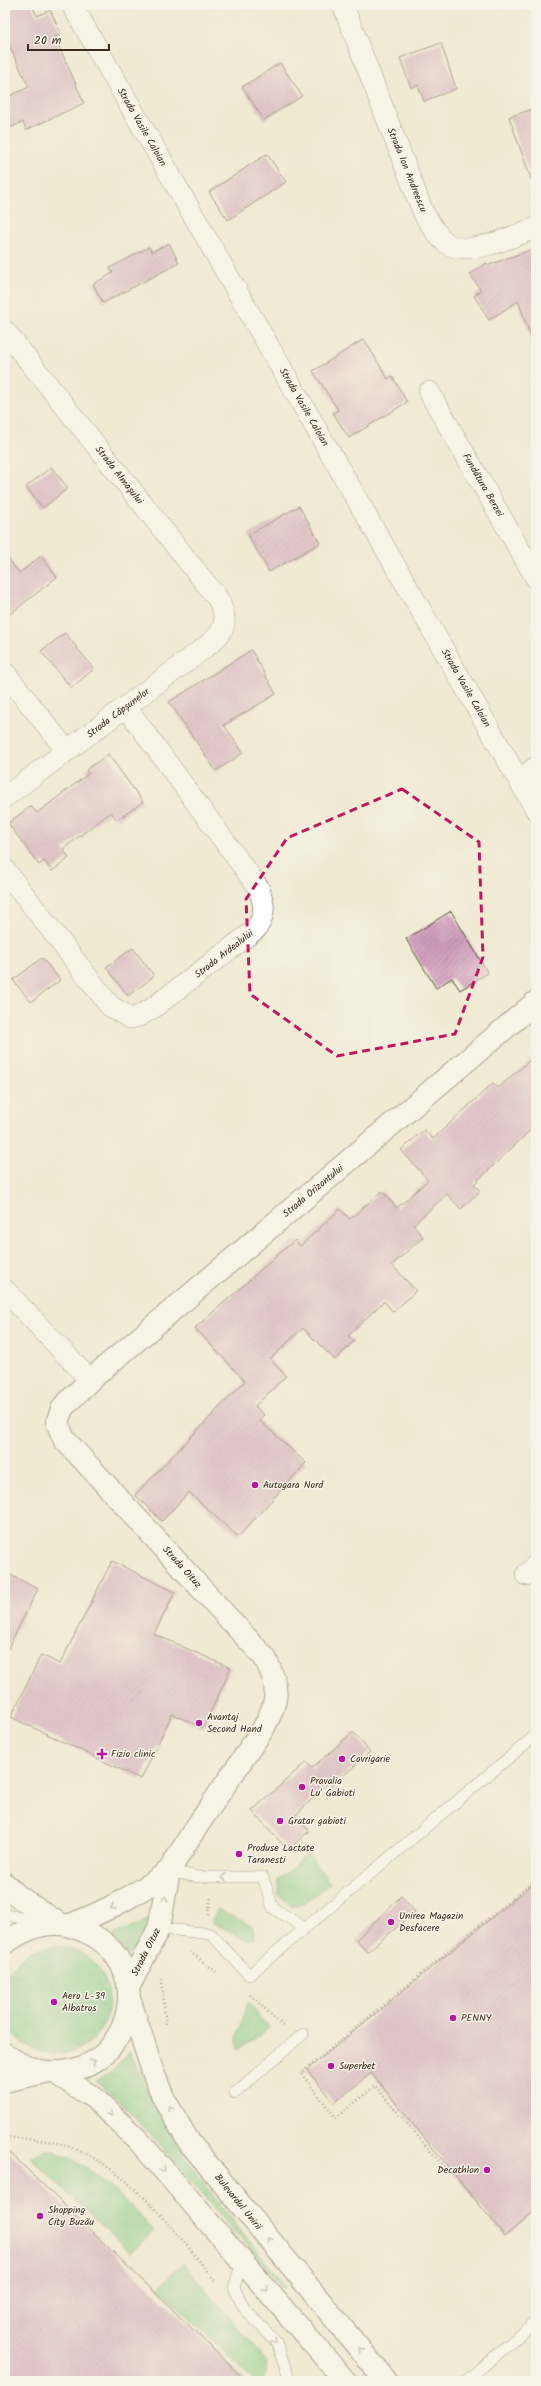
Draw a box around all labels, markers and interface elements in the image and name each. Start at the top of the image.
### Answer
scale bar [28,26,109,52]
text: 20 m [34,31,62,50]
street label: Strada Vasile Caloian [113,85,171,169]
street label: Strada Ion Andreescu [383,125,431,215]
street label: Strada Vasile Caloian [275,365,333,449]
street label: Strada Almașului [91,442,147,508]
street label: Fundătura Berzei [458,450,508,520]
street label: Strada Vasile Caloian [437,646,495,730]
street label: Strada Căpșunelor [83,683,154,742]
street label: Strada Ardealului [191,925,258,982]
street label: Strada Orizontului [279,1160,347,1221]
place label: Autogara Nord [263,1477,324,1493]
marker: Autogara Nord [250,1480,260,1490]
street label: Strada Oituz [159,1542,206,1592]
place label: Avantaj Second Hand [207,1709,263,1737]
marker: Avantaj Second Hand [194,1718,204,1728]
place label: Fizio clinic [111,1746,156,1762]
marker: Fizio clinic [96,1748,108,1760]
place label: Covrigarie [350,1751,391,1767]
marker: Covrigarie [337,1754,347,1764]
place label: Pravalia Lu' Gabioti [310,1773,356,1801]
marker: Pravalia Lu' Gabioti [297,1782,307,1792]
place label: Gratar gabioti [288,1813,346,1829]
marker: Gratar gabioti [275,1816,285,1826]
place label: Produse Lactate Taranesti [247,1840,315,1868]
marker: Produse Lactate Taranesti [234,1849,244,1859]
one-way arrow [221,1873,227,1881]
one-way arrow [160,1896,168,1902]
one-way arrow [110,1902,117,1910]
place label: Unirea Magazin Desfacere [399,1908,463,1936]
marker: Unirea Magazin Desfacere [386,1917,396,1927]
street label: Strada Oituz [127,1924,165,1979]
place label: Aero L-39 Albatros [62,1988,105,2016]
marker: Aero L-39 Albatros [49,1997,59,2007]
place label: PENNY [461,2010,493,2026]
marker: PENNY [448,2013,458,2023]
place label: Superbet [339,2058,375,2074]
one-way arrow [89,2060,96,2067]
marker: Superbet [326,2061,336,2071]
one-way arrow [167,2105,174,2112]
one-way arrow [105,2109,113,2116]
place label: Decathlon [437,2162,479,2178]
one-way arrow [158,2165,165,2172]
marker: Decathlon [482,2165,492,2175]
street label: Bulevardul Unirii [210,2170,266,2234]
place label: Shopping City Buzău [48,2202,94,2230]
marker: Shopping City Buzău [35,2211,45,2221]
one-way arrow [267,2237,274,2245]
one-way arrow [261,2284,269,2292]
one-way arrow [269,2336,276,2343]
one-way arrow [358,2349,365,2356]

